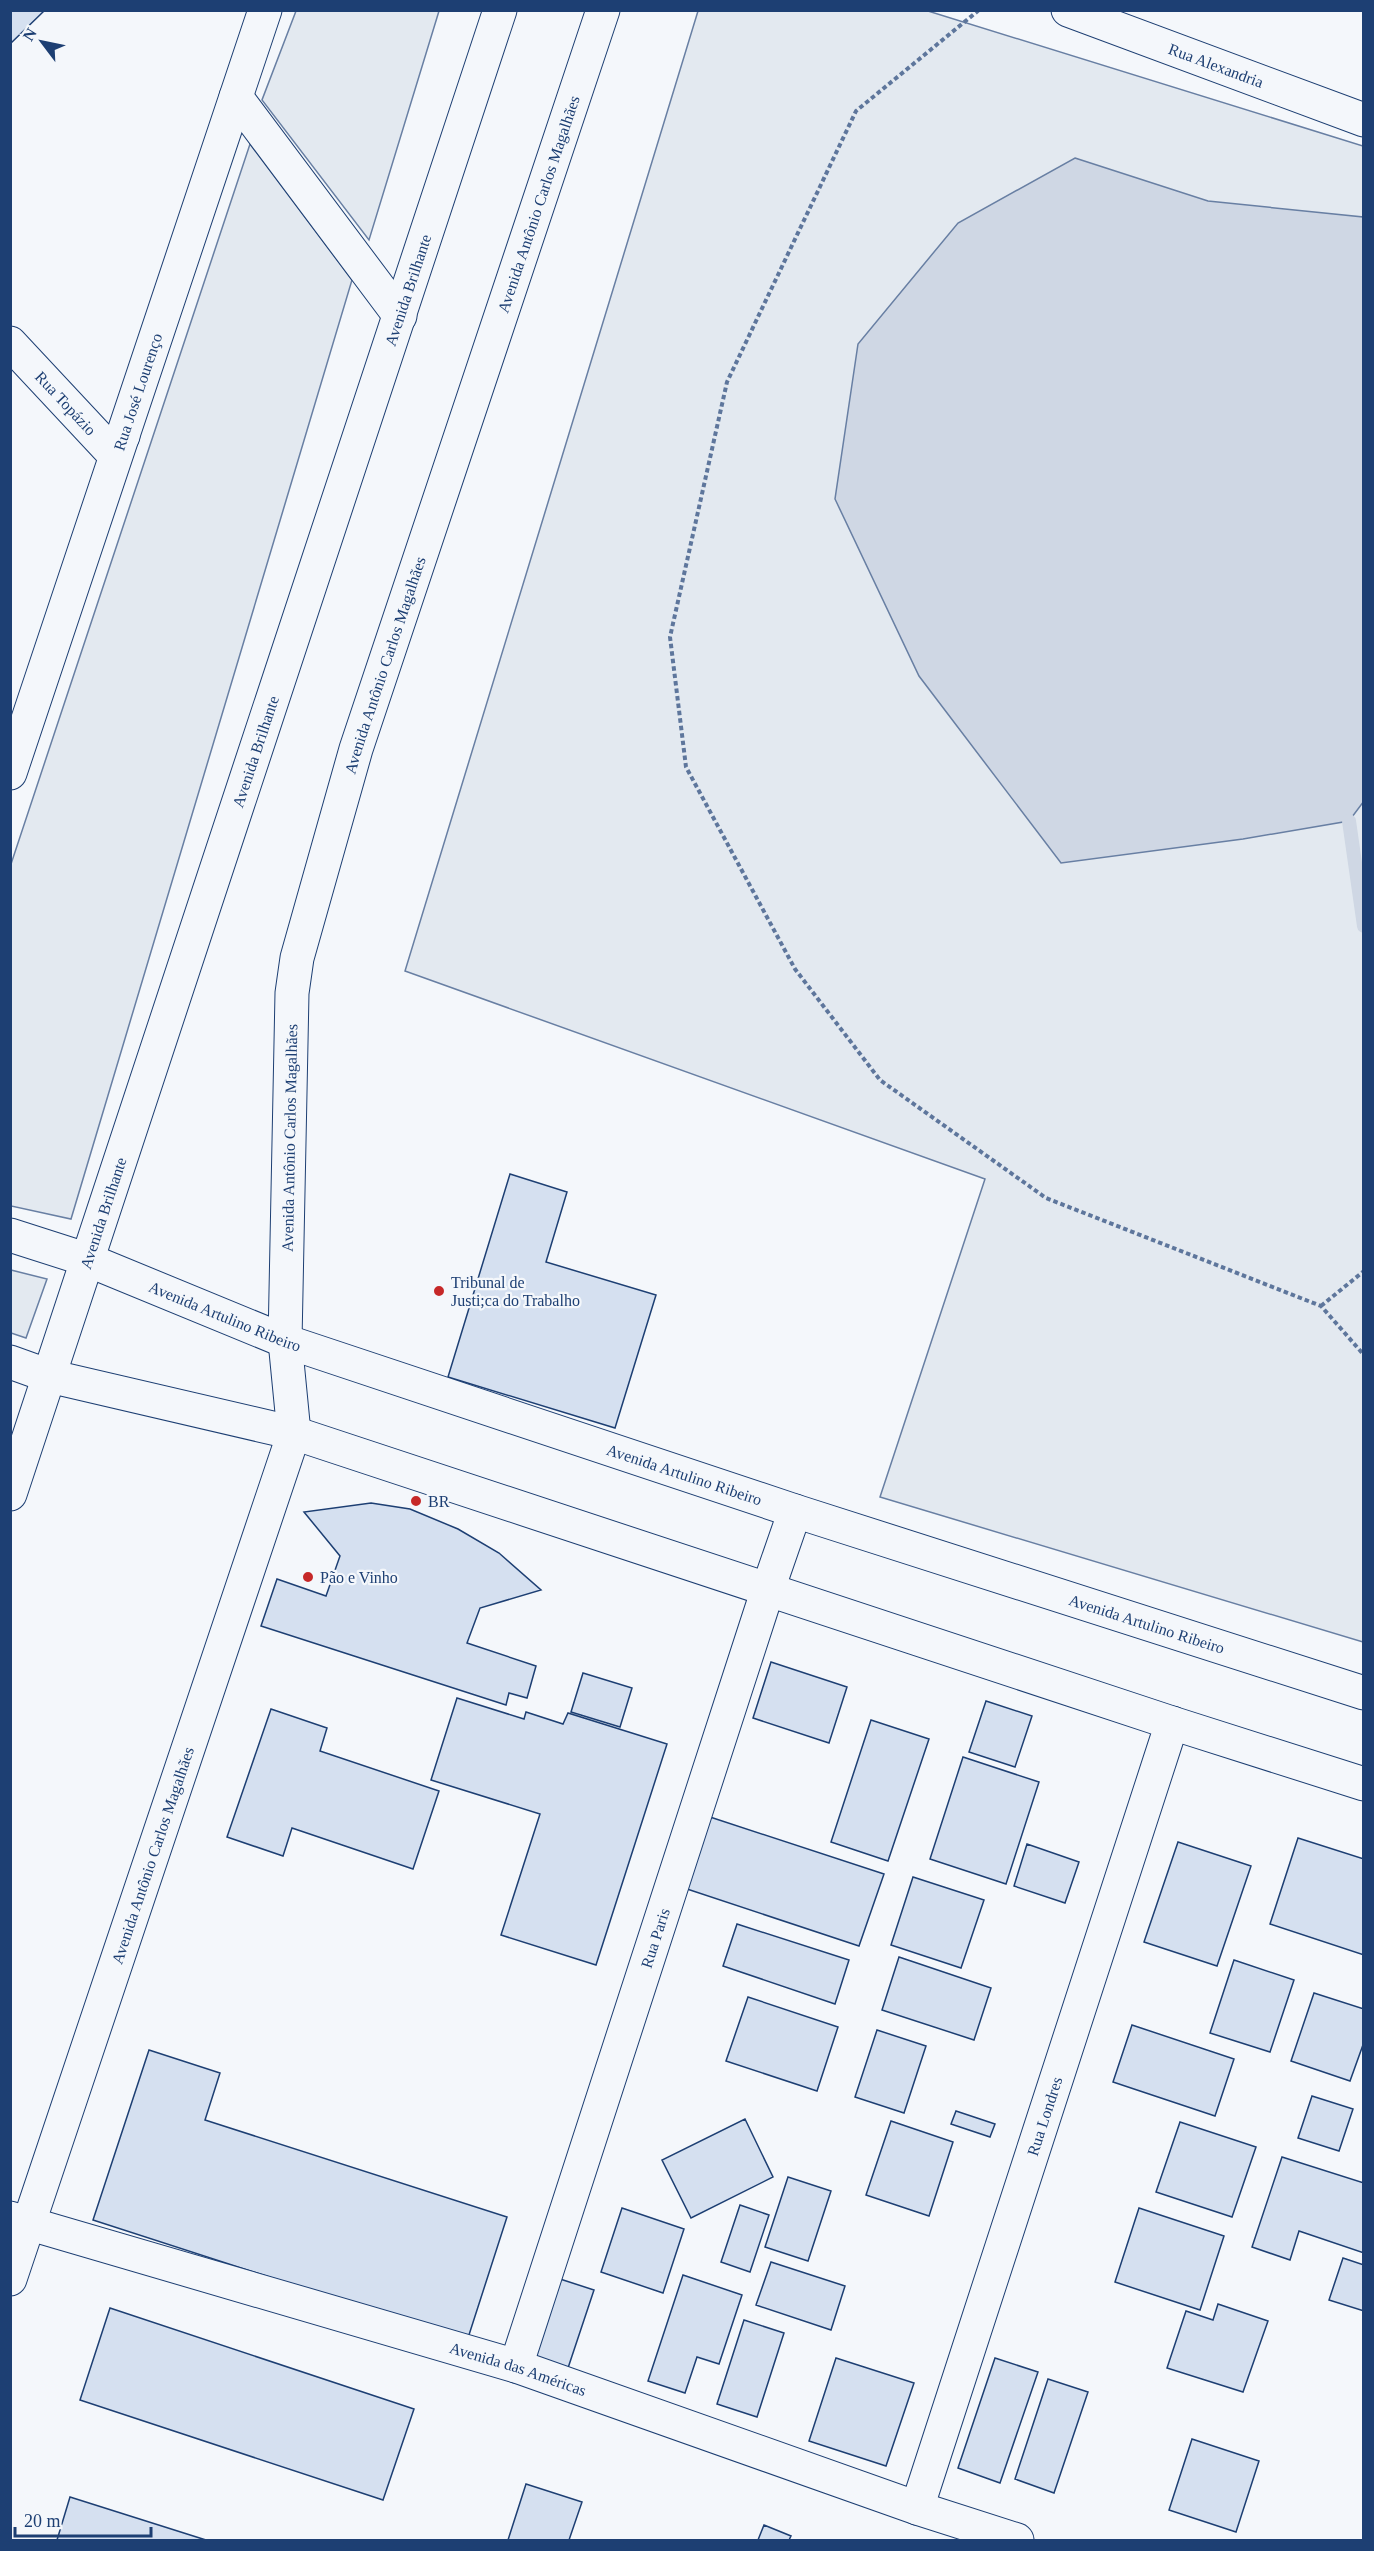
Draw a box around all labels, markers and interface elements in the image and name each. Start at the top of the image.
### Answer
north arrow [12,12,72,72]
text: N [19,25,40,44]
street label: Rua Alexandria [1166,40,1266,90]
street label: Avenida Antônio Carlos Magalhães [494,93,582,315]
street label: Avenida Brilhante [381,232,434,348]
street label: Rua José Lourenço [110,331,165,453]
street label: Rua Topázio [32,368,100,438]
street label: Avenida Antônio Carlos Magalhães [341,554,428,776]
street label: Avenida Brilhante [229,693,282,809]
street label: Avenida Antônio Carlos Magalhães [278,1024,300,1252]
street label: Avenida Brilhante [76,1155,129,1271]
place label: Tribunal de Justi;ca do Trabalho [451,1274,580,1309]
street label: Avenida Artulino Ribeiro [147,1278,303,1354]
marker: Tribunal de Justi;ca do Trabalho [432,1284,446,1298]
street label: Avenida Artulino Ribeiro [605,1440,764,1508]
place label: BR [428,1493,450,1510]
marker: BR [409,1494,423,1508]
place label: Pão e Vinho [320,1569,398,1586]
marker: Pão e Vinho [301,1570,315,1584]
street label: Avenida Artulino Ribeiro [1067,1591,1227,1656]
street label: Avenida Antônio Carlos Magalhães [108,1745,197,1966]
street label: Rua Paris [637,1906,672,1970]
street label: Rua Londres [1023,2074,1065,2158]
street label: Avenida das Américas [448,2339,589,2399]
scale bar [15,2500,152,2538]
text: 20 m [24,2511,61,2531]

